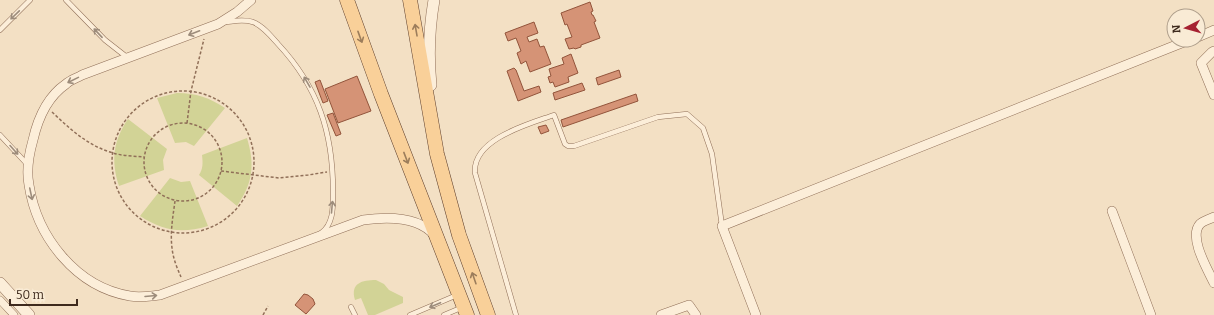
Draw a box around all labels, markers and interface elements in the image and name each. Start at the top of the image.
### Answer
north arrow [1166,8,1206,48]
one-way arrow [10,10,20,20]
one-way arrow [411,24,419,37]
text: N [1170,24,1183,34]
one-way arrow [93,28,103,38]
one-way arrow [187,30,200,37]
one-way arrow [357,30,365,42]
one-way arrow [302,76,310,88]
one-way arrow [67,77,79,84]
one-way arrow [10,145,19,155]
one-way arrow [403,152,411,164]
one-way arrow [27,188,35,201]
one-way arrow [329,201,336,214]
one-way arrow [470,273,478,285]
scale bar [10,281,77,307]
text: 50 m [16,288,45,302]
one-way arrow [144,292,157,300]
one-way arrow [429,301,441,309]

